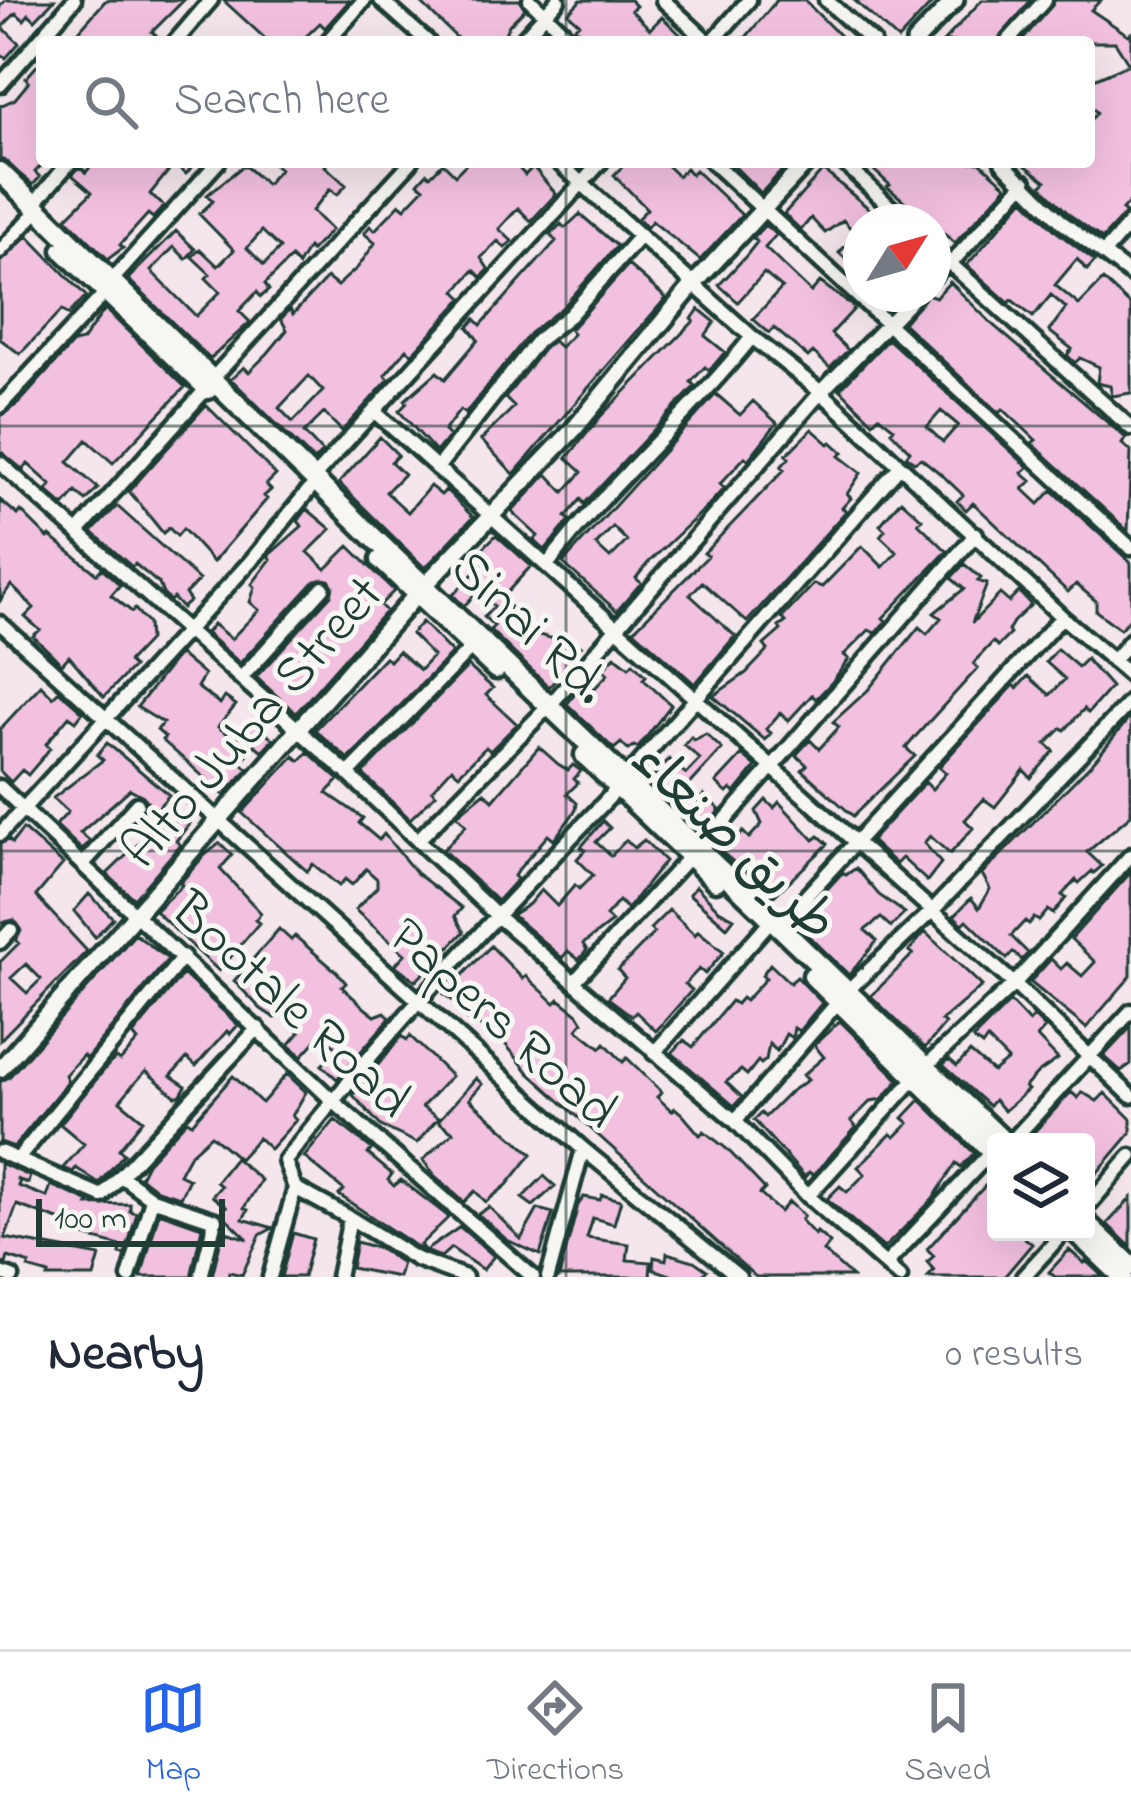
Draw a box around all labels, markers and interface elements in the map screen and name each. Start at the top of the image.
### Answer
search box [36,36,1095,168]
icon: search [78,69,144,135]
text: Search here [174,69,390,135]
north arrow [843,204,951,312]
street label: Sinai Rd. [431,534,625,725]
street label: Alto Juba Street [105,560,404,888]
street label: طريق صنعاء [611,725,853,962]
street label: Bootale Road [150,874,427,1140]
street label: Papers Road [369,901,633,1150]
map controls [987,1133,1095,1241]
button: layers [987,1133,1095,1241]
scale bar [36,1193,225,1246]
text: 100 m [54,1196,127,1244]
text: Nearby [48,1318,204,1393]
text: 0 results [945,1327,1083,1384]
tab: Map [140,1675,206,1795]
tab: Directions [487,1675,624,1795]
tab: Saved [905,1675,991,1795]

